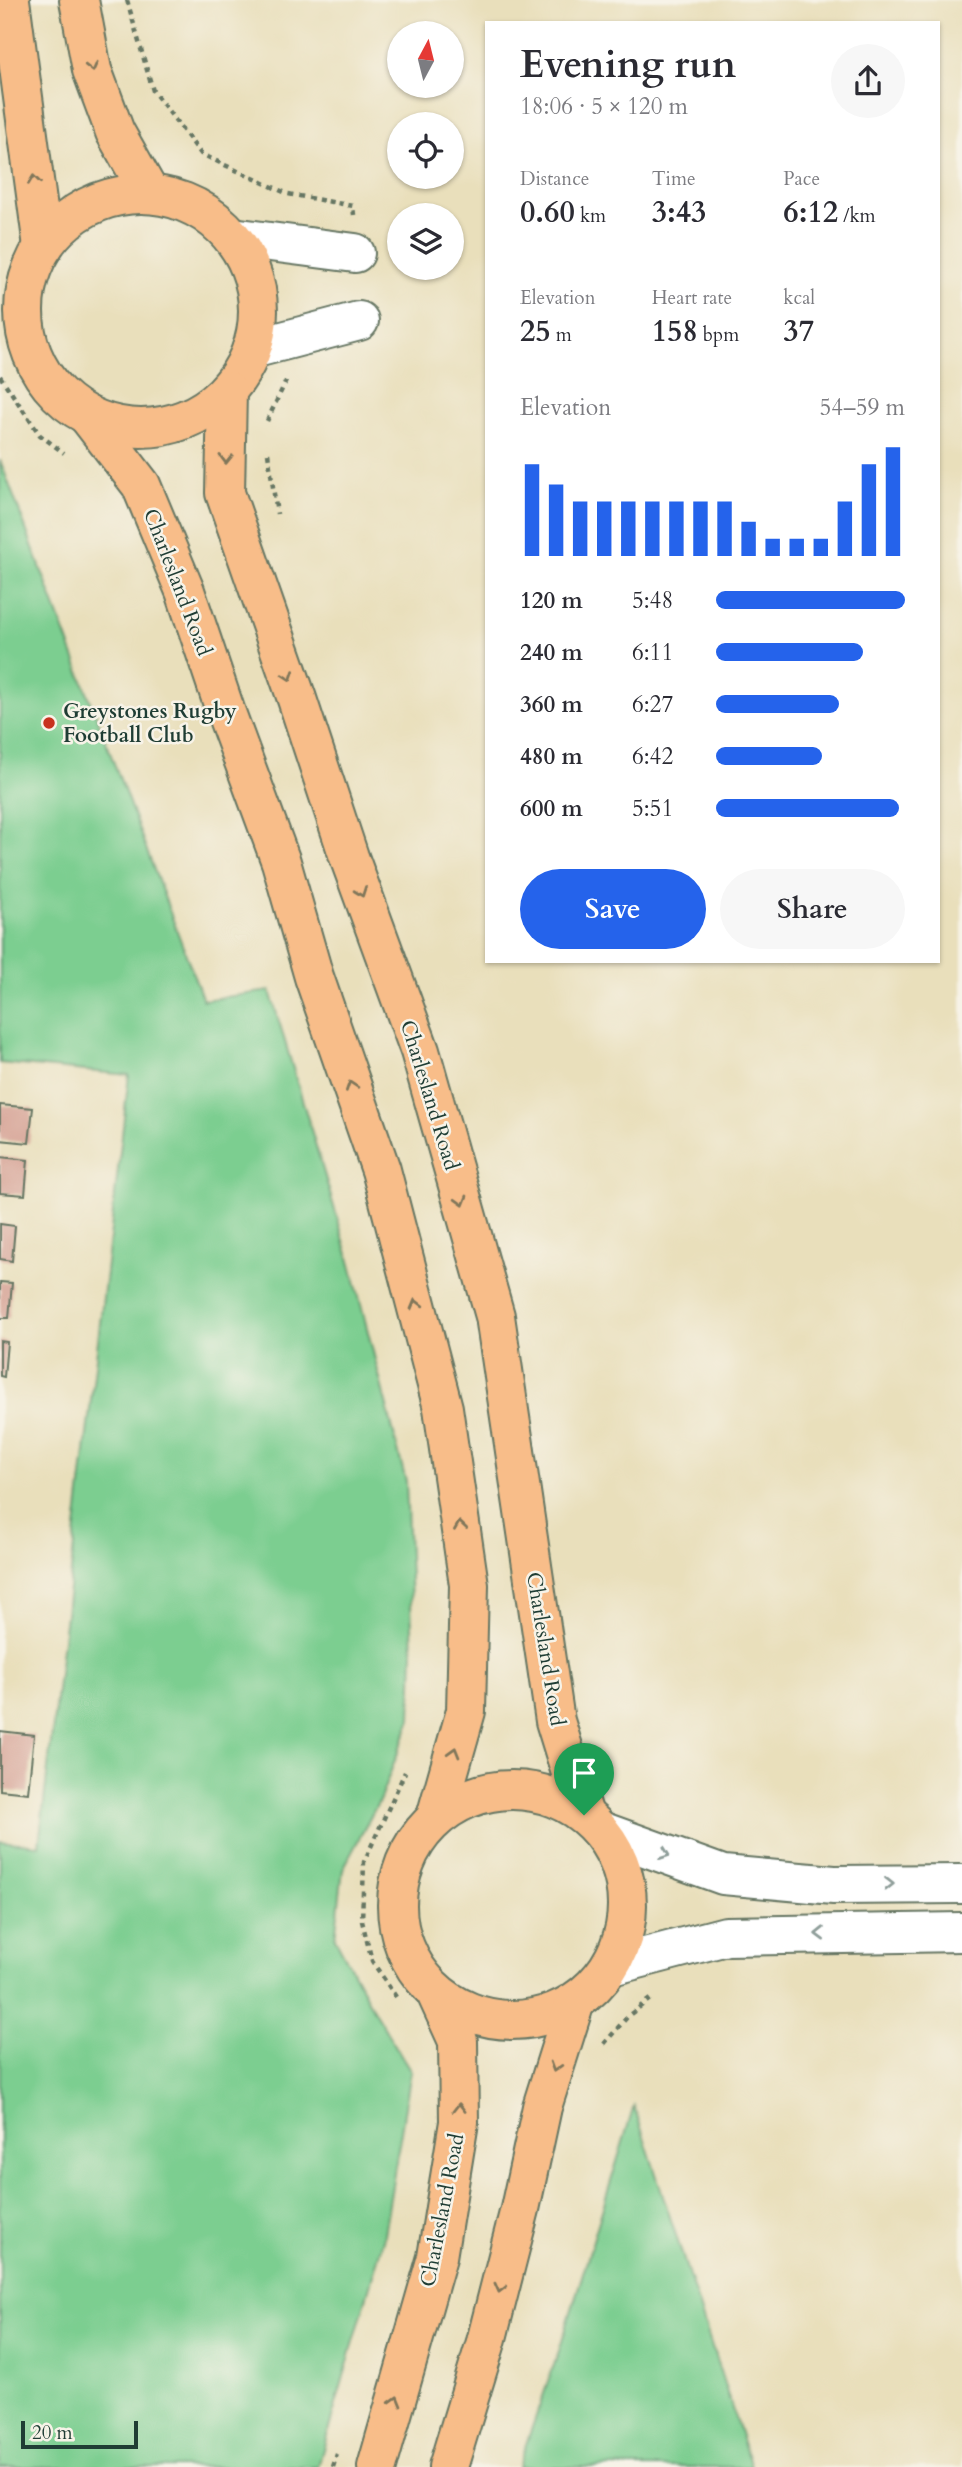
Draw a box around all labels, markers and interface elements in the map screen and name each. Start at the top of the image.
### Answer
north arrow [387,21,464,98]
map controls [387,21,464,280]
text: Evening run [520,39,736,91]
button: share [831,44,905,118]
one-way arrow [84,61,98,73]
text: 18:06 · 5 × 120 m [520,91,688,122]
button: locate [387,112,464,189]
text: Distance [520,166,589,192]
text: Time [652,166,696,192]
text: Pace [783,166,820,192]
one-way arrow [27,174,42,185]
text: 0.60 [520,192,575,233]
text: 3:43 [652,192,706,233]
text: 6:12 [783,192,838,233]
button: layers [387,203,464,280]
text: km [575,203,606,229]
text: /km [838,203,876,229]
text: Elevation [520,285,595,311]
text: Heart rate [652,285,732,311]
text: kcal [783,285,815,311]
text: 25 [520,311,551,352]
text: 158 [652,311,698,352]
text: 37 [783,311,814,352]
text: m [551,322,572,348]
text: bpm [698,322,739,348]
text: Elevation [520,392,611,423]
text: 54–59 m [820,392,905,423]
one-way arrow [218,454,234,465]
street label: Charlesland Road [136,504,219,660]
text: 120 m [520,585,583,616]
text: 5:48 [632,585,673,616]
text: 240 m [520,637,583,668]
text: 6:11 [632,637,673,668]
one-way arrow [281,669,295,681]
text: 360 m [520,689,583,720]
text: 6:27 [632,689,673,720]
place label: Greystones Rugby Football Club [63,697,237,750]
marker: Greystones Rugby Football Club [41,715,57,731]
text: 480 m [520,741,583,772]
text: 6:42 [632,741,673,772]
text: 600 m [520,793,583,824]
text: 5:51 [632,793,673,824]
button: Save [520,869,706,949]
button: Share [720,869,905,949]
one-way arrow [353,885,367,897]
street label: Charlesland Road [393,1017,466,1174]
one-way arrow [345,1080,359,1092]
one-way arrow [454,1195,468,1207]
one-way arrow [410,1298,424,1310]
one-way arrow [453,1521,468,1532]
street label: Charlesland Road [519,1570,572,1728]
pin [554,1743,614,1815]
one-way arrow [446,1746,460,1758]
icon: arrive [565,1754,603,1792]
one-way arrow [659,1846,671,1860]
one-way arrow [884,1877,895,1892]
one-way arrow [815,1926,825,1942]
one-way arrow [548,2061,563,2073]
one-way arrow [451,2102,466,2113]
street label: Charlesland Road [413,2131,472,2289]
one-way arrow [494,2282,508,2294]
one-way arrow [388,2396,402,2408]
scale bar [21,2418,138,2450]
text: 20 m [32,2420,73,2446]

